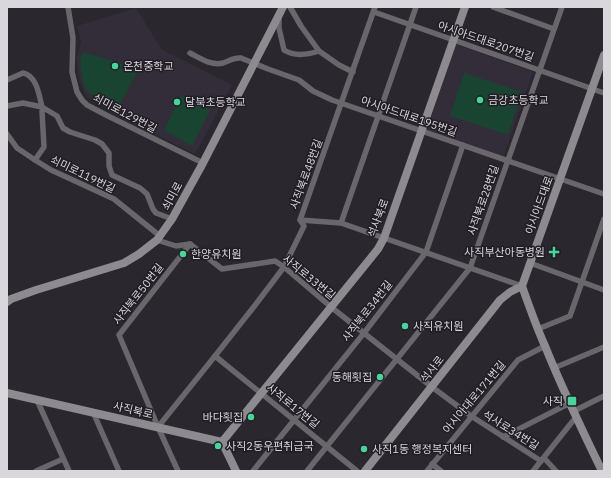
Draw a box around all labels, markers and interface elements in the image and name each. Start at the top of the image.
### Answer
street label: 아시아드대로207번길 [436,18,536,64]
place label: 온천중학교 [123,59,174,73]
marker: 온천중학교 [110,61,120,71]
street label: 쇠미로129번길 [91,90,159,136]
street label: 아시아드대로195번길 [359,93,459,139]
place label: 금강초등학교 [488,93,549,107]
place label: 달북초등학교 [185,95,246,109]
marker: 금강초등학교 [475,95,485,105]
marker: 달북초등학교 [172,97,182,107]
street label: 사직북로48번길 [287,137,325,211]
street label: 쇠미로119번길 [48,152,118,196]
street label: 사직북로28번길 [464,163,502,237]
street label: 아시아드대로 [522,174,556,236]
street label: 쇠미로 [159,179,185,213]
street label: 석사북로 [364,197,392,239]
place label: 사직부산아동병원 [464,245,545,259]
marker: 사직부산아동병원 [548,246,560,258]
place label: 한양유치원 [191,247,242,261]
marker: 한양유치원 [178,249,188,259]
street label: 사직로33번길 [280,251,338,303]
street label: 사직북로50번길 [110,261,166,327]
street label: 사직북로34번길 [339,278,395,344]
place label: 사직유치원 [413,319,464,333]
marker: 사직유치원 [400,321,410,331]
street label: 석사로 [417,353,447,385]
street label: 아시아대로171번길 [440,358,508,436]
place label: 동해횟집 [332,370,372,384]
marker: 동해횟집 [375,372,385,382]
street label: 사직로17번길 [264,380,322,432]
place label: 사직 [543,394,563,408]
marker: 사직 [566,395,578,407]
street label: 사직북로 [112,399,154,421]
street label: 석사로34번길 [480,407,542,453]
place label: 바다횟집 [203,410,243,424]
marker: 바다횟집 [246,412,256,422]
place label: 사직2동우편취급국 [226,439,314,453]
marker: 사직2동우편취급국 [213,441,223,451]
place label: 사직1동 행정복지센터 [372,442,472,456]
marker: 사직1동 행정복지센터 [359,444,369,454]

